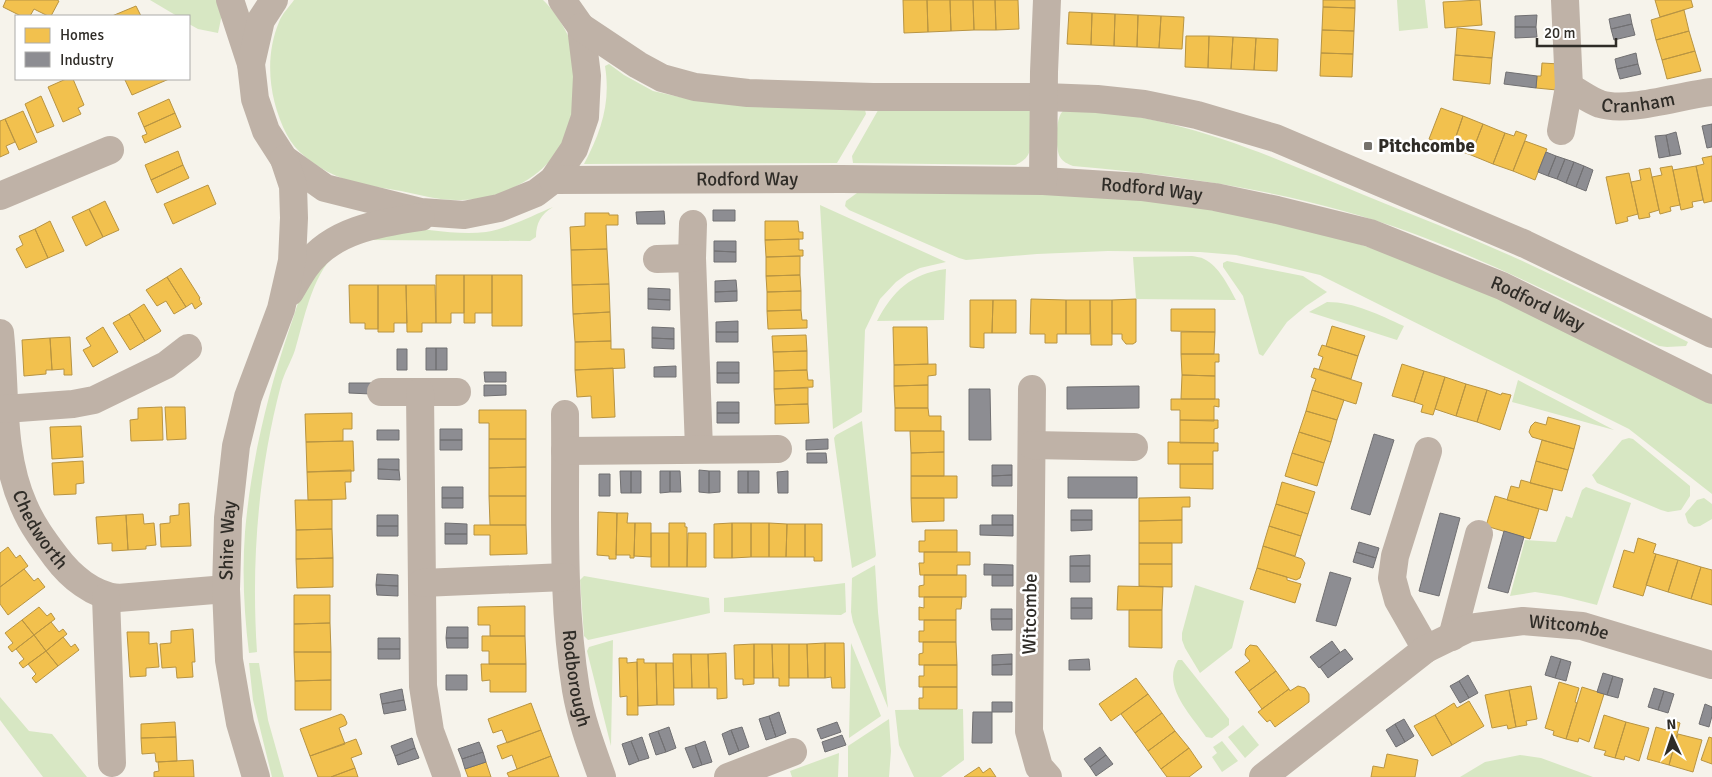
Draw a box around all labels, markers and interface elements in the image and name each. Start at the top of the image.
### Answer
legend [15,15,190,80]
scale bar [1537,15,1616,47]
text: 20 m [1544,24,1575,42]
text: Homes [60,26,104,44]
text: Industry [60,51,113,69]
street label: Cranham [1600,87,1677,119]
place label: Pitchcombe [1378,134,1475,158]
marker: Pitchcombe [1362,140,1374,152]
street label: Rodford Way [696,167,798,192]
street label: Rodford Way [1100,173,1204,207]
street label: Rodford Way [1487,271,1589,337]
street label: Chedworth [7,487,73,574]
street label: Shire Way [214,499,242,581]
street label: Witcombe [1017,573,1043,655]
street label: Witcombe [1528,610,1612,645]
street label: Rodborough [557,629,596,730]
north arrow [1647,712,1697,762]
text: N [1666,716,1677,733]

